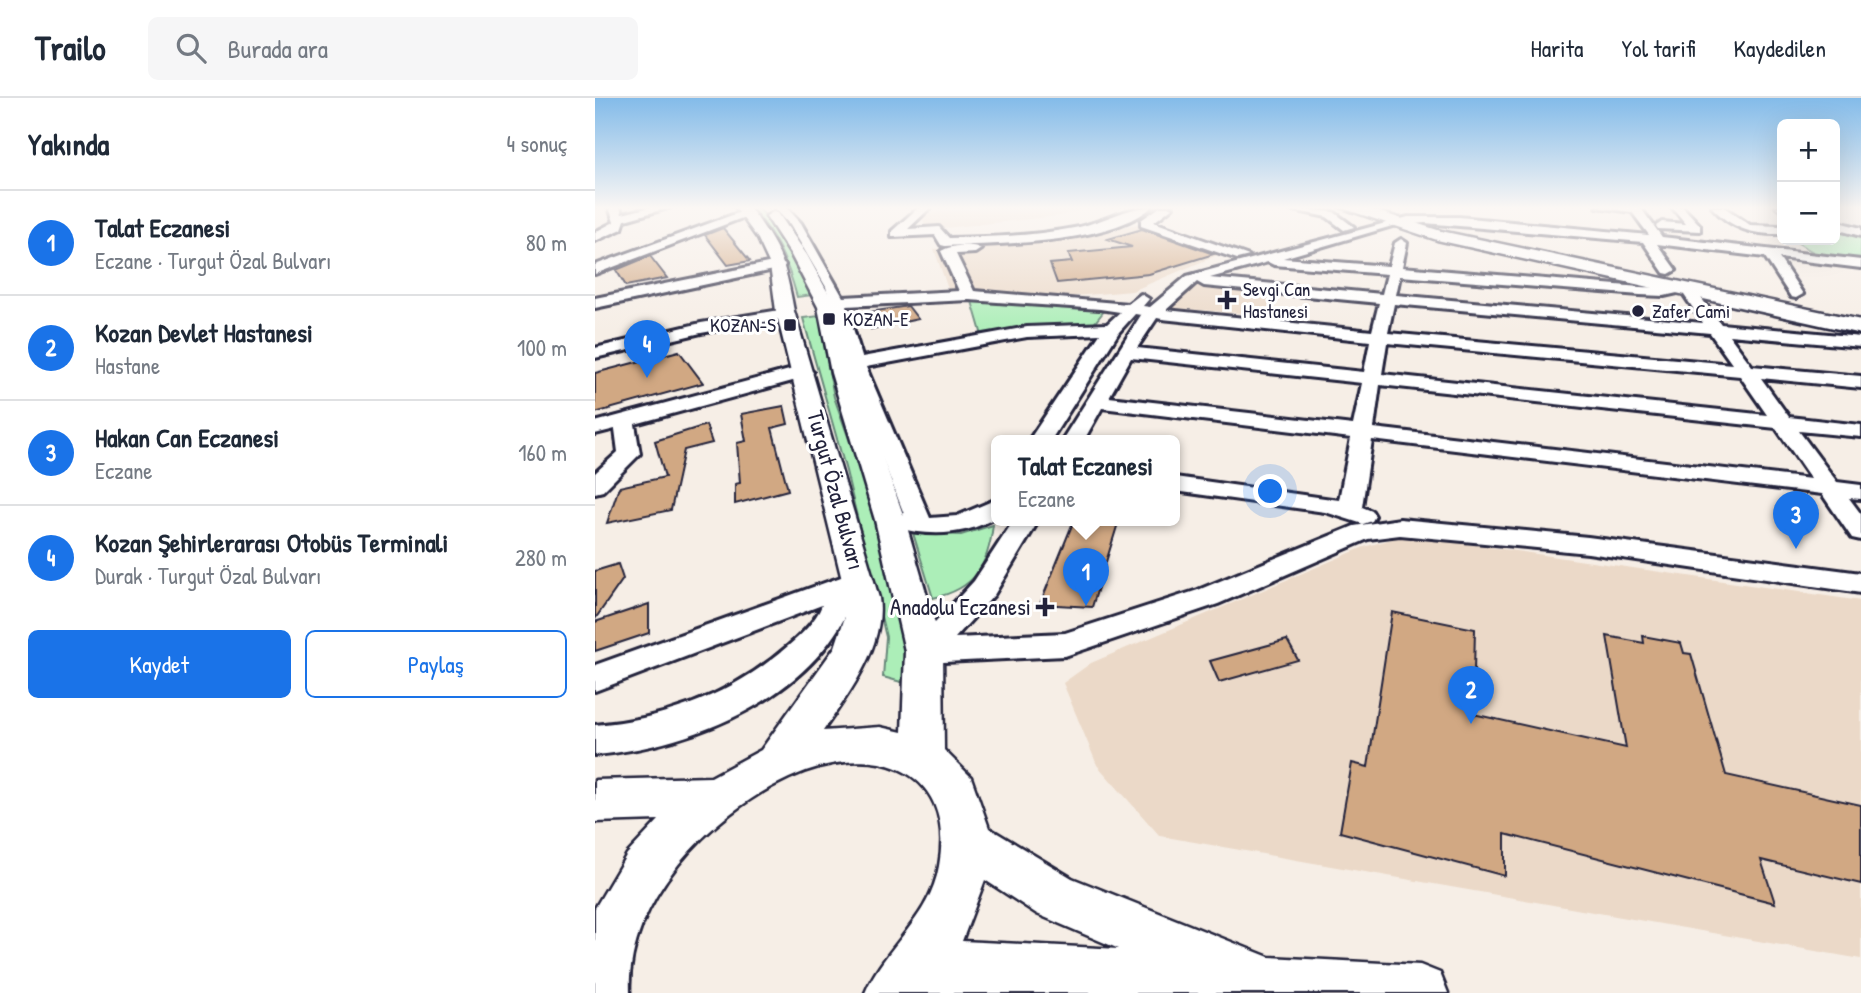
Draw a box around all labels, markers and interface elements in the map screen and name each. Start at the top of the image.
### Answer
search box [148,17,638,80]
text: Trailo [35,26,106,70]
icon: search [172,29,210,67]
text: Burada ara [228,31,328,66]
text: Harita [1530,32,1583,64]
text: Yol tarifi [1621,32,1695,64]
text: Kaydedilen [1733,32,1826,64]
map controls [1777,119,1840,245]
button: + [1777,119,1840,182]
text: Yakında [28,124,109,164]
text: 4 sonuç [506,128,567,159]
button: − [1777,182,1840,245]
text: Talat Eczanesi [95,210,230,245]
text: 1 [47,227,55,258]
text: 80 m [526,227,567,258]
text: Eczane · Turgut Özal Bulvarı [95,245,331,276]
place label: Sevgi Can Hastanesi [1243,276,1310,324]
marker: Sevgi Can Hastanesi [1217,290,1237,310]
place label: Zafer Cami [1652,298,1730,324]
marker: Zafer Cami [1630,303,1646,319]
place label: KOZAN-E [843,306,909,332]
marker: KOZAN-E [821,311,837,327]
place label: KOZAN-S [710,312,776,338]
text: Kozan Devlet Hastanesi [95,315,313,350]
marker: KOZAN-S [782,317,798,333]
pin: 4 [624,320,670,378]
text: 2 [46,332,56,363]
text: 100 m [517,332,567,363]
text: Hastane [95,350,160,381]
street label: Turgut Özal Bulvarı [800,407,873,573]
text: Hakan Can Eczanesi [95,420,279,455]
popup [991,435,1180,526]
text: 3 [46,437,56,468]
text: 160 m [518,437,567,468]
text: Talat Eczanesi [1018,448,1153,483]
text: Eczane [95,455,153,486]
your location [1253,474,1287,508]
text: Eczane [1018,483,1075,514]
pin: 3 [1773,491,1819,549]
text: Kozan Şehirlerarası Otobüs Terminali [95,525,448,560]
text: 4 [47,542,55,573]
text: 280 m [515,542,567,573]
pin: 1 [1063,548,1109,606]
text: Durak · Turgut Özal Bulvarı [95,560,321,591]
place label: Anadolu Eczanesi [890,591,1031,622]
marker: Anadolu Eczanesi [1037,599,1053,615]
button: Kaydet [28,630,291,698]
button: Paylaş [305,630,567,698]
pin: 2 [1448,666,1494,724]

